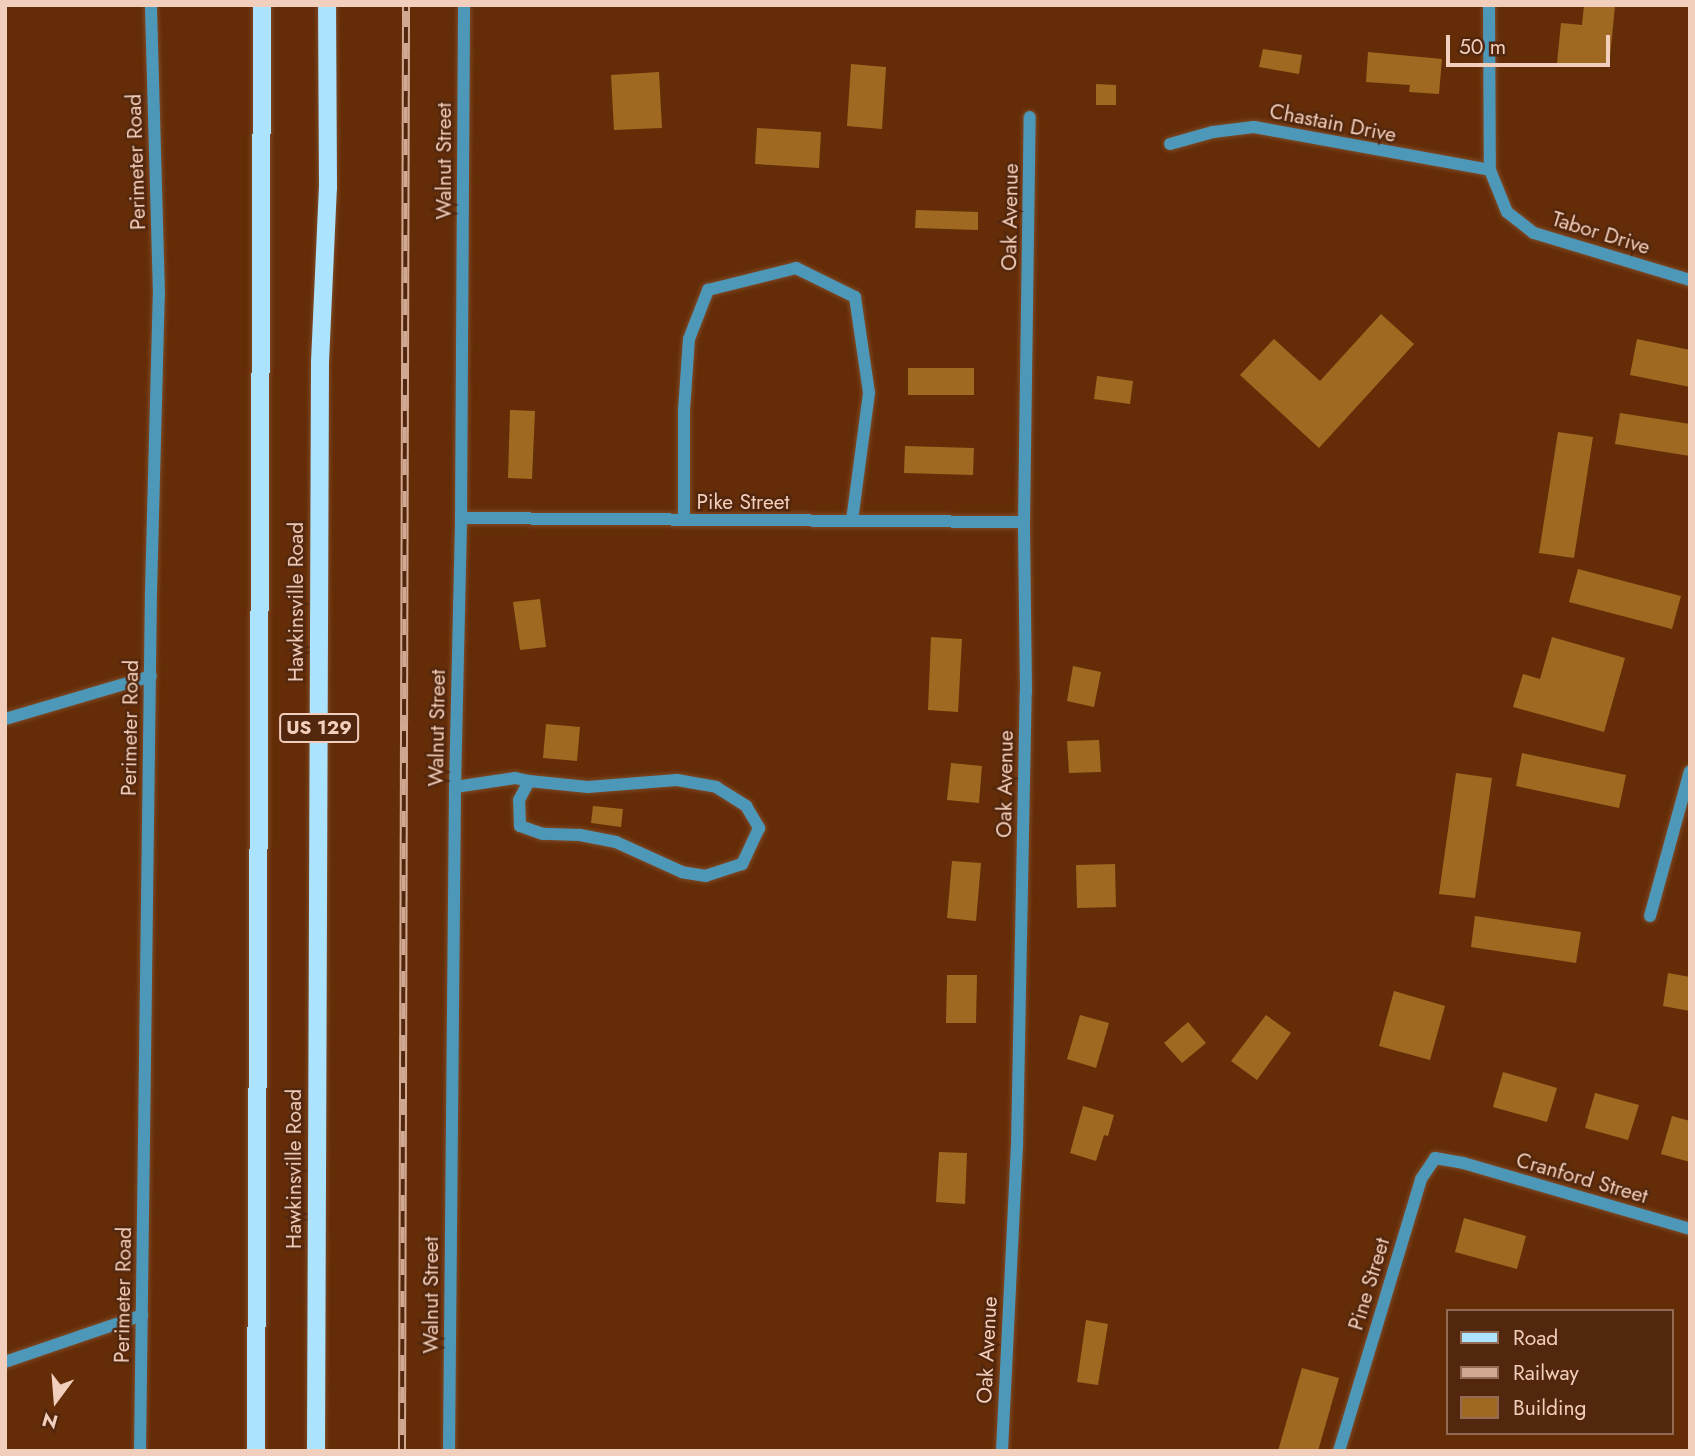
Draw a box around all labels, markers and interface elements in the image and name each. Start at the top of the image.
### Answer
scale bar [1450,21,1614,65]
text: 50 m [1459,32,1506,62]
street label: Perimeter Road [121,93,151,231]
street label: Chastain Drive [1267,98,1399,148]
street label: Walnut Street [431,102,457,220]
street label: Oak Avenue [996,163,1024,271]
street label: Tabor Drive [1549,206,1653,260]
street label: Pike Street [696,489,790,515]
street label: Hawkinsville Road [283,522,309,682]
street label: Perimeter Road [116,660,144,796]
street label: Walnut Street [423,669,451,787]
road number: US 129 [279,712,359,744]
street label: Oak Avenue [991,730,1019,838]
street label: Hawkinsville Road [281,1089,307,1249]
street label: Cranford Street [1513,1147,1651,1209]
street label: Perimeter Road [109,1227,137,1363]
street label: Pine Street [1343,1235,1395,1333]
street label: Walnut Street [418,1236,444,1354]
street label: Oak Avenue [972,1296,1002,1404]
legend [1446,1309,1674,1435]
text: Road [1513,1323,1558,1353]
text: Railway [1513,1358,1579,1388]
north arrow [21,1365,91,1435]
text: Building [1513,1393,1586,1423]
text: N [39,1406,61,1436]

